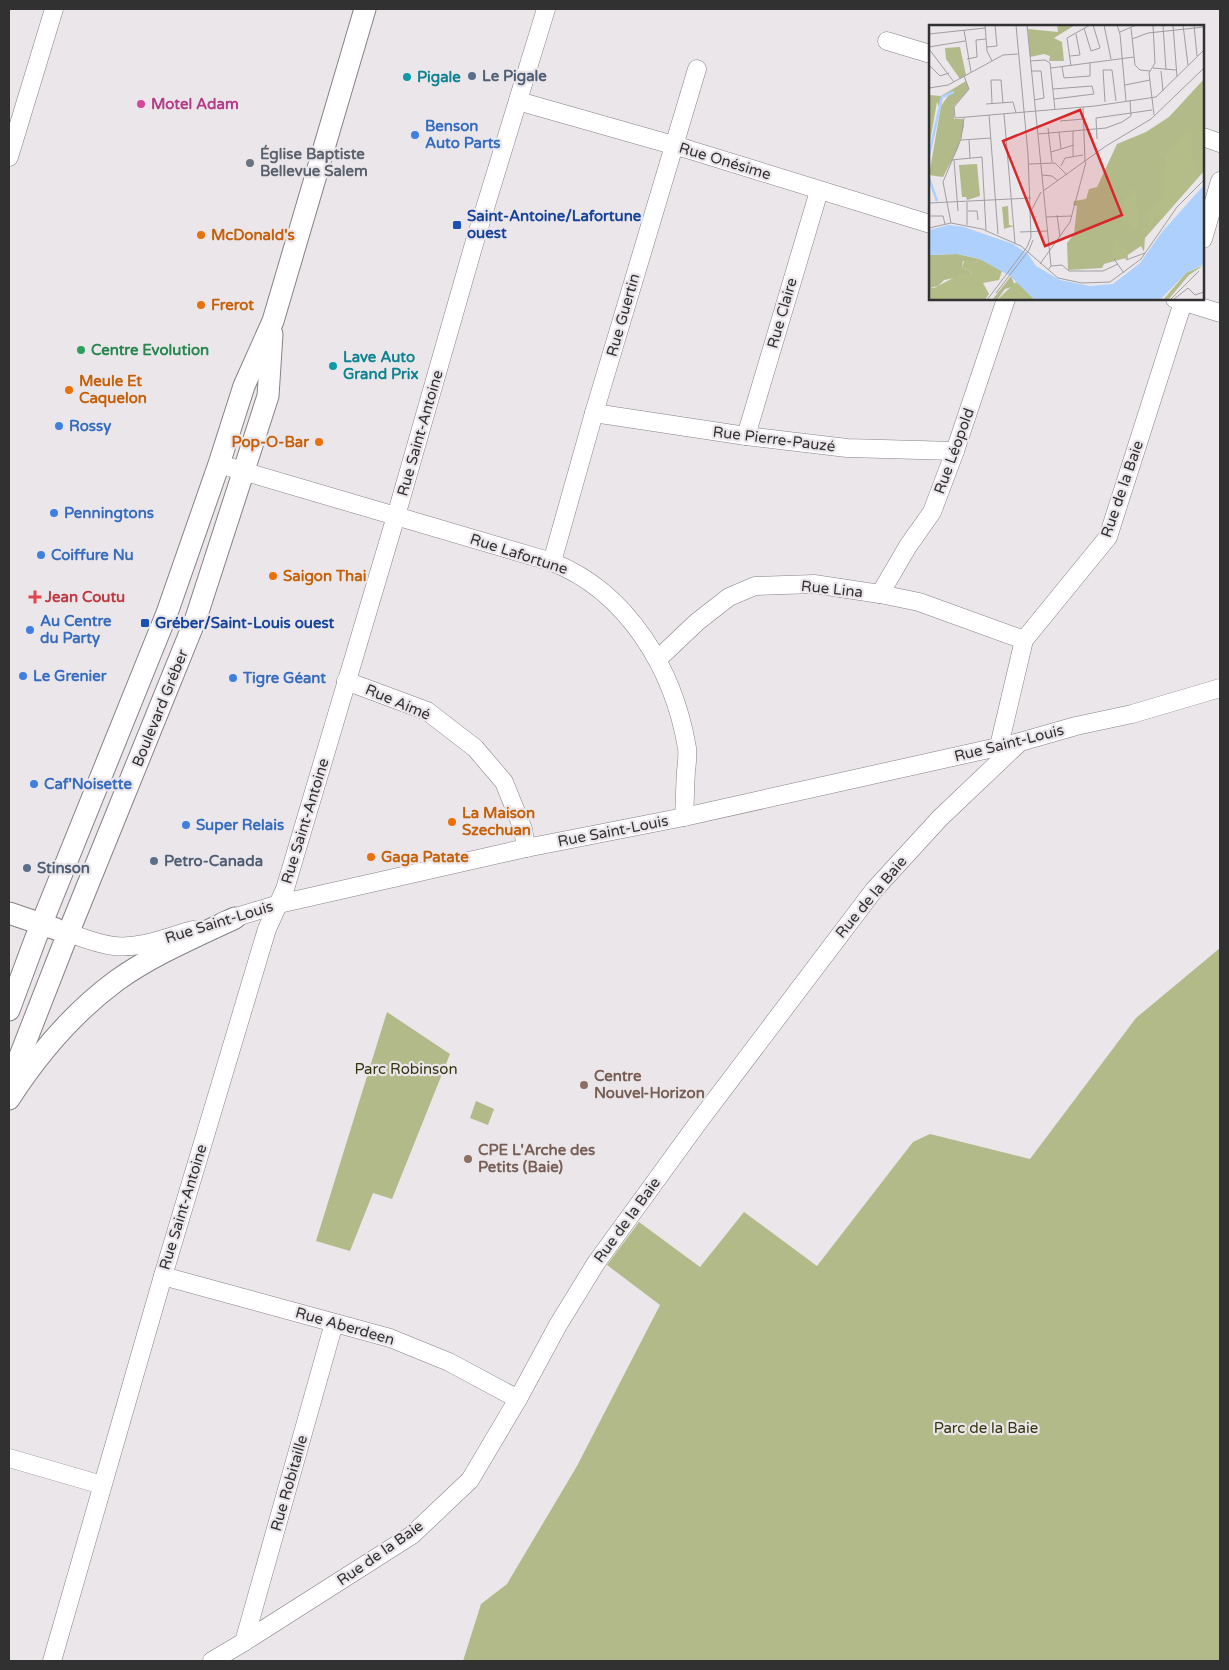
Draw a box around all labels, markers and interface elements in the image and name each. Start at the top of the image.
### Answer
inset map [929,25,1204,300]
place label: Le Pigale [482,67,547,86]
place label: Pigale [417,68,461,87]
marker: Le Pigale [466,70,478,82]
marker: Pigale [401,71,413,83]
place label: Motel Adam [151,95,239,113]
marker: Motel Adam [135,98,147,110]
place label: Benson Auto Parts [425,117,501,152]
marker: Benson Auto Parts [409,129,421,141]
street label: Rue Onésime [677,138,773,184]
place label: Église Baptiste Bellevue Salem [260,144,368,180]
marker: Église Baptiste Bellevue Salem [244,157,256,169]
place label: Saint-Antoine/Lafortune ouest [467,207,642,242]
marker: Saint-Antoine/Lafortune ouest [451,219,463,231]
place label: McDonald's [211,226,295,244]
marker: McDonald's [195,229,207,241]
street label: Rue Guertin [603,271,643,359]
street label: Rue Claire [763,276,801,350]
place label: Frerot [211,296,254,314]
marker: Frerot [195,299,207,311]
place label: Centre Evolution [91,341,209,359]
marker: Centre Evolution [75,344,87,356]
place label: Lave Auto Grand Prix [343,348,419,383]
marker: Lave Auto Grand Prix [327,360,339,372]
street label: Rue Saint-Antoine [393,368,447,498]
place label: Meule Et Caquelon [79,372,147,408]
marker: Meule Et Caquelon [63,384,75,396]
street label: Rue Léopold [930,406,978,496]
place label: Rossy [69,417,111,436]
marker: Rossy [53,420,65,432]
street label: Rue Pierre-Pauzé [712,423,836,455]
place label: Pop-O-Bar [232,433,309,452]
marker: Pop-O-Bar [313,436,325,448]
street label: Rue de la Baie [1097,438,1147,540]
place label: Penningtons [64,504,154,523]
marker: Penningtons [48,507,60,519]
street label: Rue Lafortune [468,530,570,578]
place label: Coiffure Nu [51,546,134,564]
marker: Coiffure Nu [35,549,47,561]
place label: Saigon Thai [283,567,366,586]
marker: Saigon Thai [267,570,279,582]
street label: Rue Lina [800,577,864,601]
place label: Jean Coutu [44,588,125,606]
marker: Jean Coutu [29,591,41,603]
place label: Au Centre du Party [40,612,112,648]
place label: Gréber/Saint-Louis ouest [155,614,335,632]
marker: Gréber/Saint-Louis ouest [139,617,151,629]
marker: Au Centre du Party [24,624,36,636]
street label: Boulevard Gréber [128,646,192,769]
place label: Le Grenier [33,667,107,685]
place label: Tigre Géant [242,669,326,688]
marker: Le Grenier [17,670,29,682]
marker: Tigre Géant [227,672,239,684]
street label: Rue Aimé [363,680,433,724]
street label: Rue Saint-Louis [952,721,1066,765]
street label: Rue Saint-Antoine [277,756,333,886]
place label: Caf'Noisette [44,775,132,793]
marker: Caf'Noisette [28,778,40,790]
place label: La Maison Szechuan [462,804,535,839]
street label: Rue Saint-Louis [556,811,670,851]
place label: Super Relais [196,816,284,835]
marker: La Maison Szechuan [446,816,458,828]
marker: Super Relais [180,819,192,831]
place label: Gaga Patate [381,848,469,867]
marker: Gaga Patate [365,851,377,863]
place label: Petro-Canada [164,852,263,870]
street label: Rue de la Baie [832,852,910,942]
marker: Petro-Canada [148,855,160,867]
place label: Stinson [37,859,90,877]
marker: Stinson [21,862,33,874]
street label: Rue Saint-Louis [163,897,275,947]
park label: Parc Robinson [354,1060,458,1078]
place label: Centre Nouvel-Horizon [594,1067,705,1102]
marker: Centre Nouvel-Horizon [578,1079,590,1091]
place label: CPE L'Arche des Petits (Baie) [478,1141,595,1176]
street label: Rue Saint-Antoine [155,1142,211,1272]
marker: CPE L'Arche des Petits (Baie) [462,1153,474,1165]
street label: Rue de la Baie [590,1174,664,1266]
street label: Rue Aberdeen [293,1303,397,1349]
park label: Parc de la Baie [934,1419,1038,1437]
street label: Rue Robitaille [267,1433,311,1533]
street label: Rue de la Baie [333,1517,427,1589]

